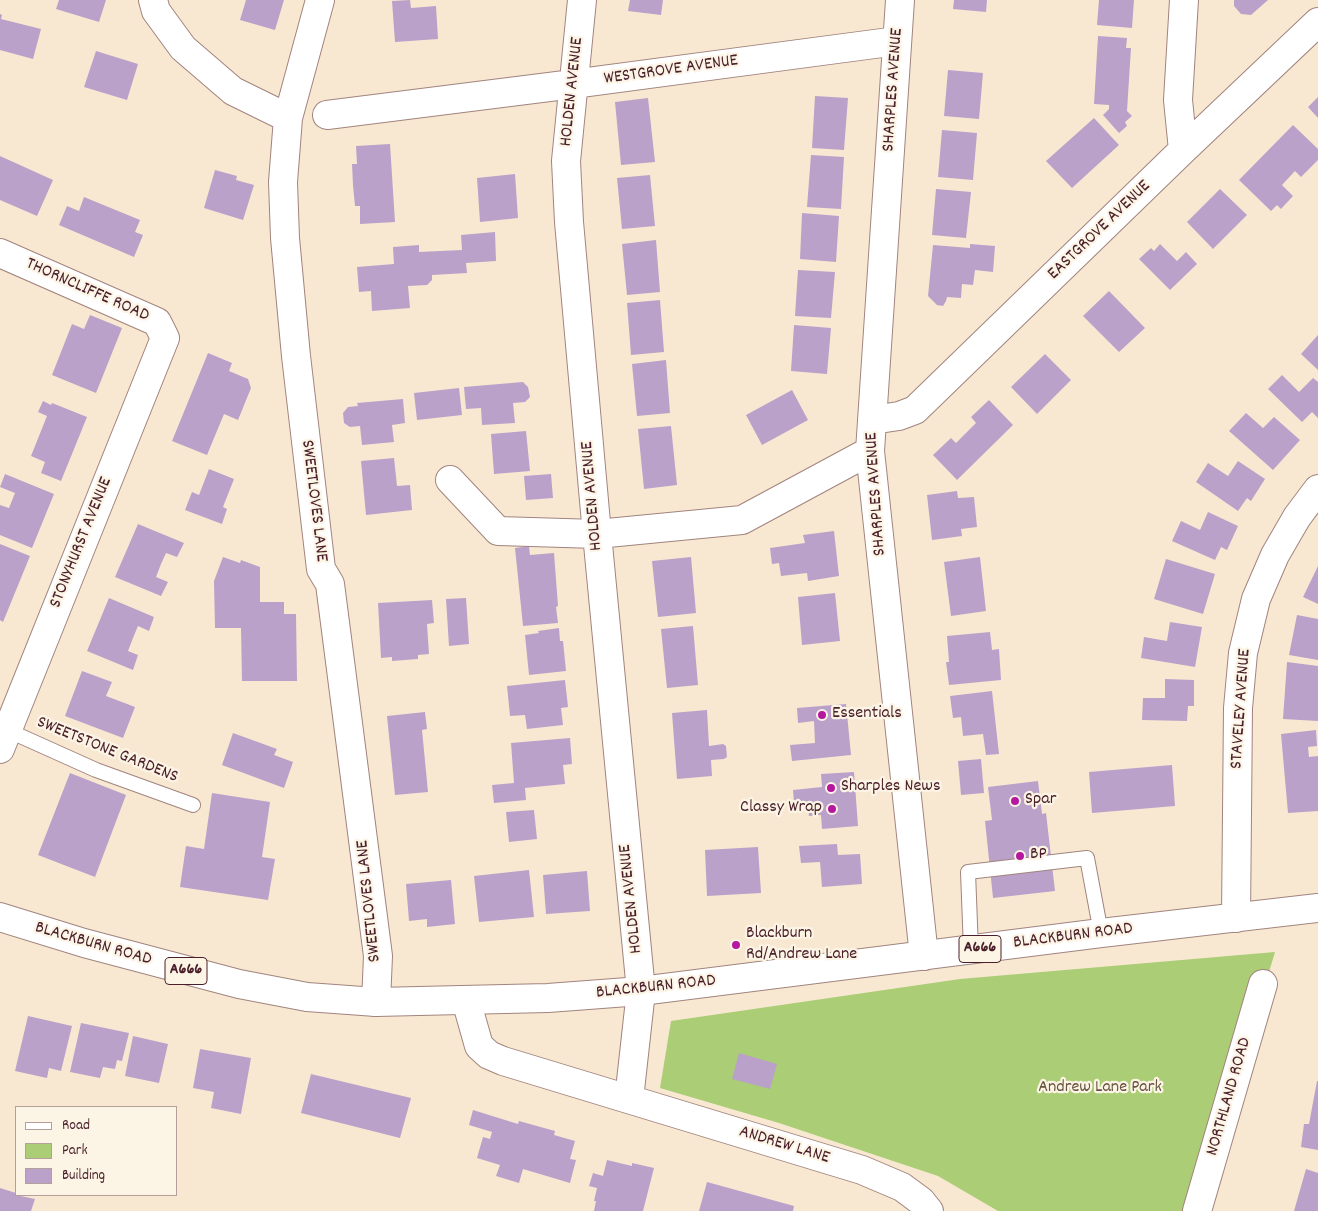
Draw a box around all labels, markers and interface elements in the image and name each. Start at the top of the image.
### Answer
street label: SHARPLES AVENUE [879,27,909,153]
street label: HOLDEN AVENUE [557,36,589,148]
street label: WESTGROVE AVENUE [603,51,739,91]
street label: EASTGROVE AVENUE [1044,176,1156,286]
street label: THORNCLIFFE ROAD [22,254,152,328]
street label: SHARPLES AVENUE [862,431,892,557]
street label: SWEETLOVES LANE [295,439,331,563]
street label: HOLDEN AVENUE [577,440,609,552]
street label: STONYHURST AVENUE [46,474,118,612]
street label: STAVELEY AVENUE [1227,648,1257,770]
place label: Essentials [832,704,902,726]
marker: Essentials [816,709,828,721]
street label: SWEETSTONE GARDENS [33,713,181,789]
place label: Sharples News [841,777,940,799]
marker: Sharples News [825,782,837,794]
place label: Spar [1025,790,1056,812]
marker: Spar [1009,795,1021,807]
place label: Classy Wrap [740,798,822,820]
marker: Classy Wrap [826,803,838,815]
street label: SWEETLOVES LANE [353,839,387,963]
street label: HOLDEN AVENUE [616,843,648,955]
place label: BP [1030,845,1047,867]
marker: BP [1014,850,1026,862]
street label: BLACKBURN ROAD [32,918,154,972]
street label: BLACKBURN ROAD [1012,919,1134,955]
place label: Blackburn Rd/Andrew Lane [746,924,857,966]
road number: A666 [959,936,1001,962]
marker: Blackburn Rd/Andrew Lane [730,939,742,951]
road number: A666 [165,958,207,984]
street label: BLACKBURN ROAD [595,971,717,1005]
street label: NORTHLAND ROAD [1203,1035,1257,1159]
park label: Andrew Lane Park [1038,1078,1162,1100]
legend [15,1106,178,1196]
text: Road [62,1115,90,1137]
street label: ANDREW LANE [736,1122,832,1170]
text: Park [62,1140,88,1162]
text: Building [62,1165,105,1187]

